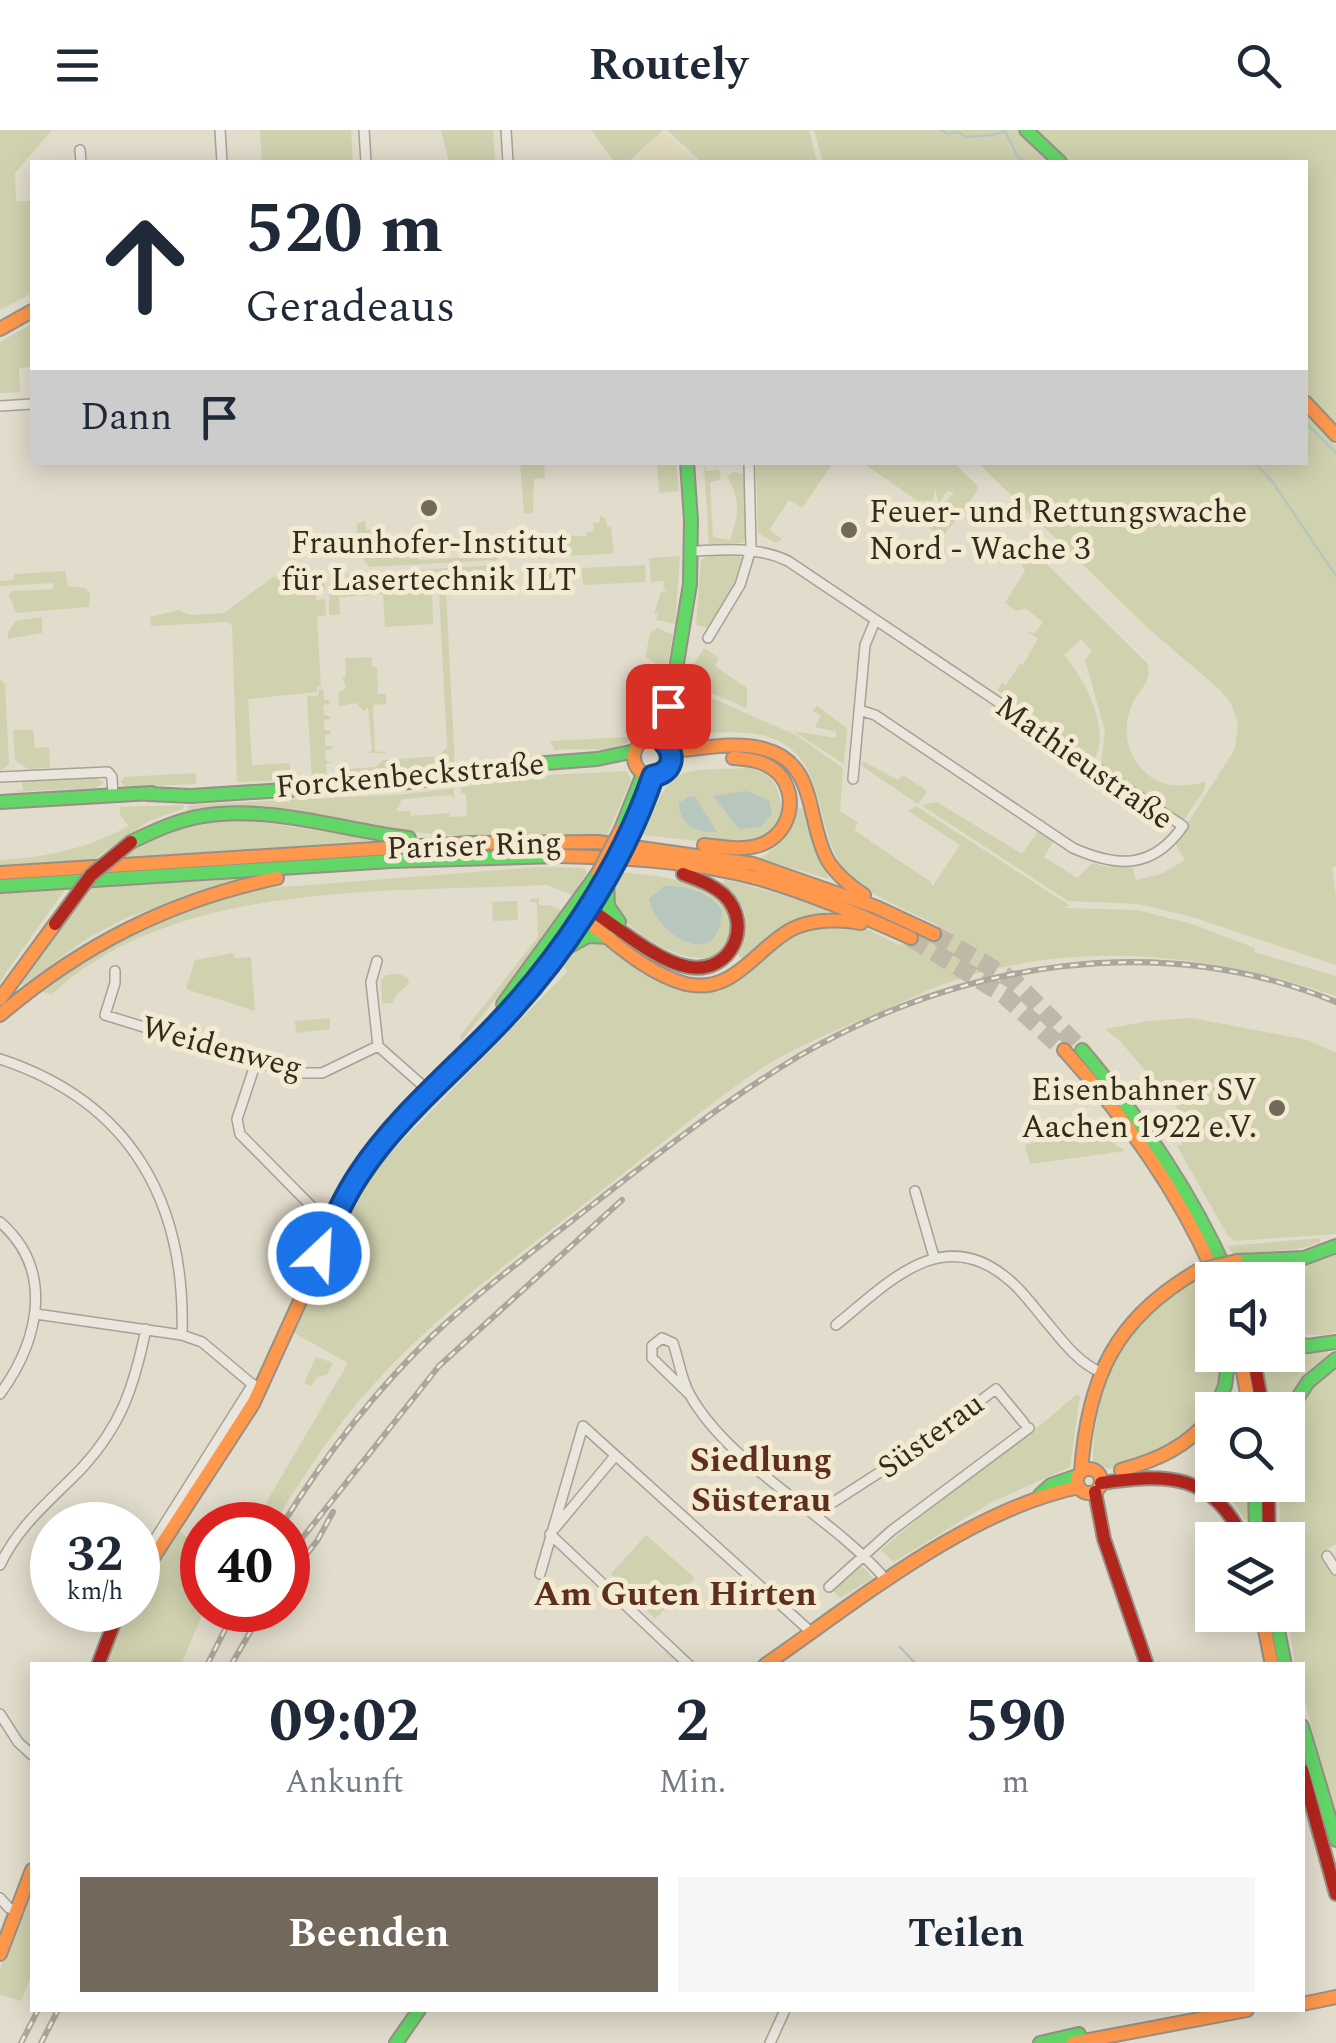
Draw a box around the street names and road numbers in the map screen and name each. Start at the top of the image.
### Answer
street label: Mathieustraße [985,683,1183,843]
street label: Forckenbeckstraße [274,740,546,812]
street label: Pariser Ring [386,818,562,874]
street label: Weidenweg [136,1003,308,1093]
street label: Süsterau [867,1380,995,1492]

